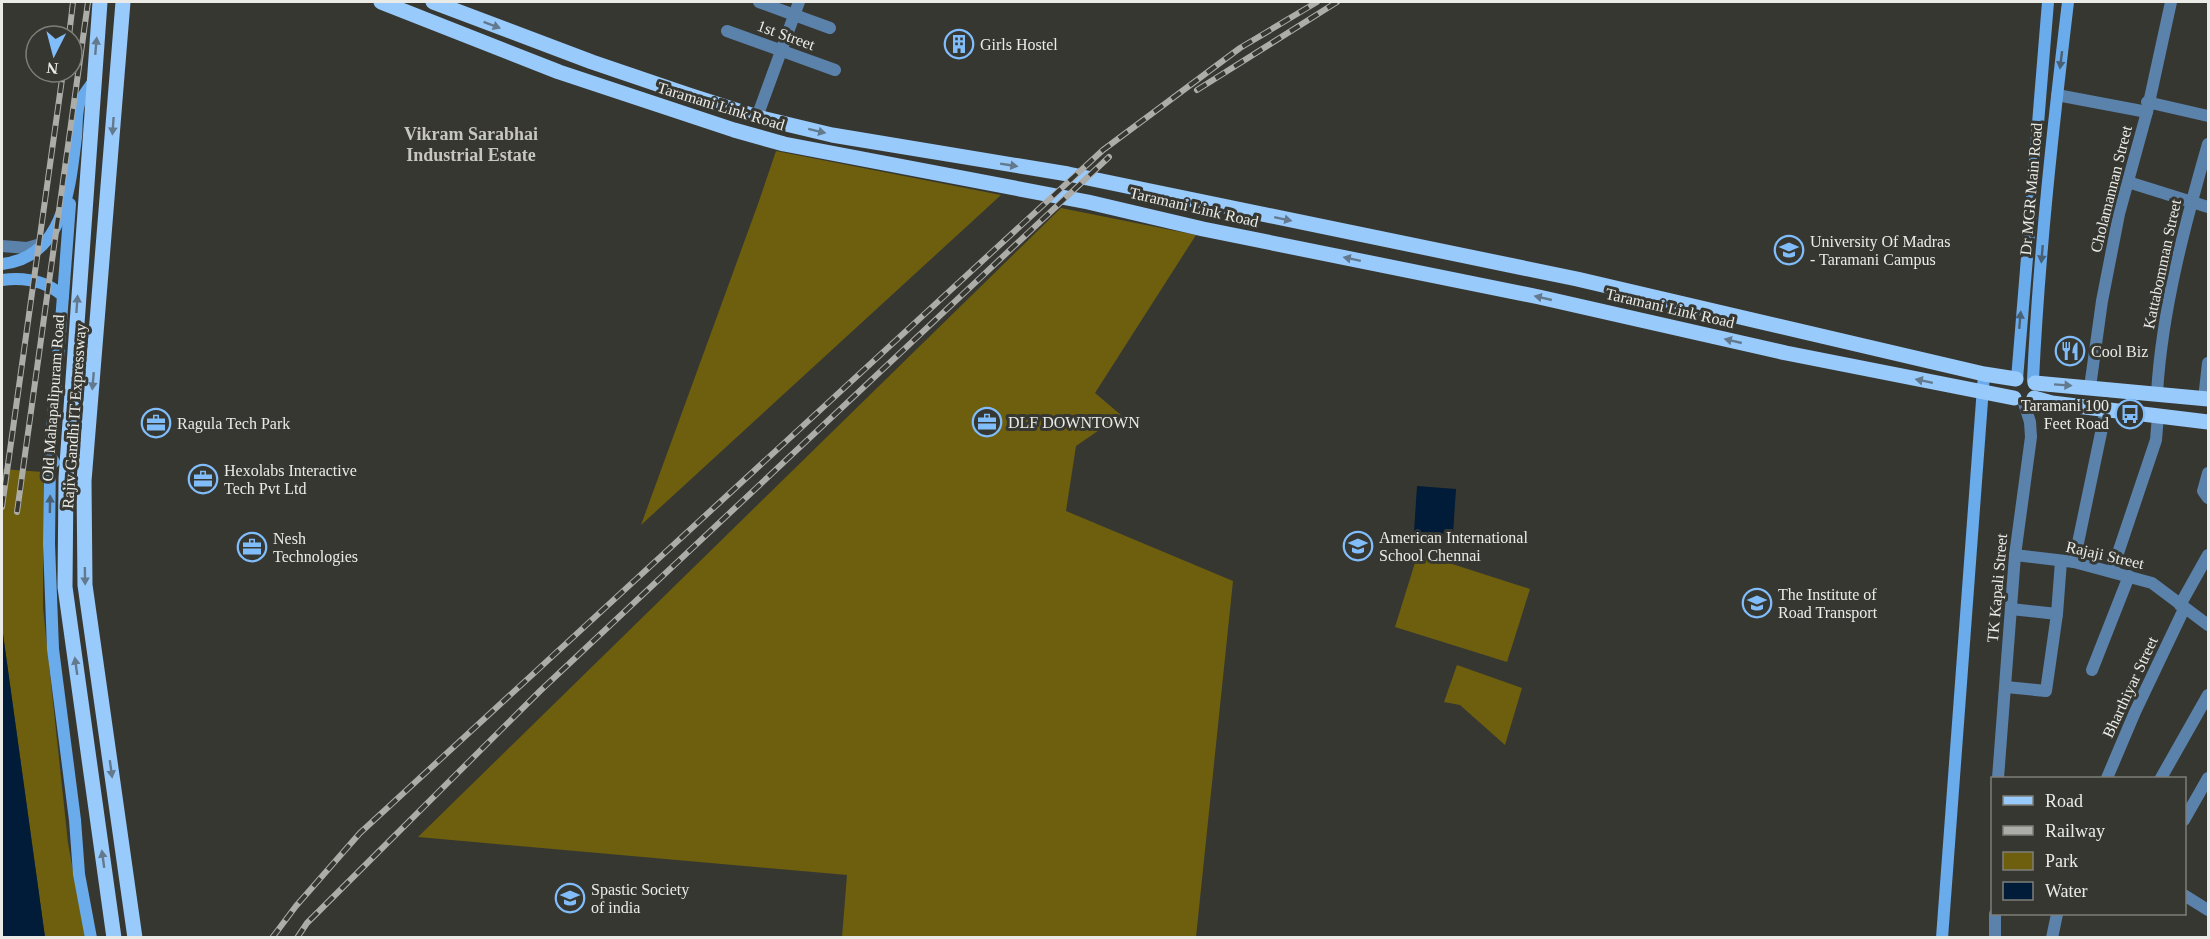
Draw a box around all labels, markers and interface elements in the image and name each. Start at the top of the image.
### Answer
street label: 1st Street [755,17,818,53]
one-way arrow [484,20,502,30]
north arrow [24,24,84,84]
building icon: Girls Hostel [943,28,975,60]
place label: Girls Hostel [980,36,1058,53]
one-way arrow [91,37,101,56]
one-way arrow [2056,50,2066,69]
text: N [45,59,59,77]
street label: Taramani Link Road [655,79,787,133]
one-way arrow [108,117,118,136]
street label: Dr MGR Main Road [2017,122,2045,256]
street label: Cholamannan Street [2087,123,2135,254]
district label: Vikram Sarabhai Industrial Estate [404,124,538,165]
one-way arrow [808,127,826,137]
one-way arrow [1000,161,1019,170]
street label: Taramani Link Road [1128,184,1260,230]
street label: Kattabomman Street [2140,197,2184,330]
one-way arrow [1274,214,1292,224]
place label: University Of Madras - Taramani Campus [1810,233,1950,269]
school or university icon: University Of Madras - Taramani Campus [1773,234,1805,266]
one-way arrow [2037,244,2047,263]
one-way arrow [1342,254,1361,263]
street label: Taramani Link Road [1604,285,1736,331]
one-way arrow [1533,293,1552,302]
one-way arrow [73,294,82,313]
one-way arrow [2015,311,2025,330]
street label: Old Mahapalipuram Road [39,314,68,482]
street label: Rajiv Gandhi IT Expressway [59,323,90,509]
restaurant icon: Cool Biz [2054,335,2086,367]
one-way arrow [1724,336,1743,346]
place label: Cool Biz [2091,343,2148,360]
one-way arrow [88,372,98,391]
one-way arrow [1915,375,1934,385]
one-way arrow [2053,380,2072,390]
place label: Taramani 100 Feet Road [2021,397,2109,432]
bus stop icon: Taramani 100 Feet Road [2114,398,2146,430]
office icon: DLF DOWNTOWN [971,406,1003,438]
office icon: Ragula Tech Park [140,407,172,439]
place label: DLF DOWNTOWN [1008,414,1140,431]
place label: Ragula Tech Park [177,415,290,433]
place label: Hexolabs Interactive Tech Pvt Ltd [224,462,357,497]
office icon: Hexolabs Interactive Tech Pvt Ltd [187,463,219,495]
one-way arrow [45,494,54,513]
place label: American International School Chennai [1379,529,1528,564]
place label: Nesh Technologies [273,530,358,566]
school or university icon: American International School Chennai [1342,530,1374,562]
office icon: Nesh Technologies [236,531,268,563]
street label: TK Kapali Street [1984,532,2011,643]
street label: Rajaji Street [2064,538,2146,573]
one-way arrow [80,567,90,586]
place label: The Institute of Road Transport [1778,586,1878,622]
school or university icon: The Institute of Road Transport [1741,587,1773,619]
street label: Bharthiyar Street [2099,633,2162,741]
one-way arrow [72,656,81,675]
one-way arrow [107,760,116,779]
legend [1991,777,2186,915]
text: Road [2045,791,2083,811]
text: Railway [2045,821,2105,841]
one-way arrow [98,849,107,868]
text: Park [2045,851,2078,871]
place label: Spastic Society of india [591,881,689,916]
text: Water [2045,881,2088,901]
school or university icon: Spastic Society of india [554,882,586,914]

